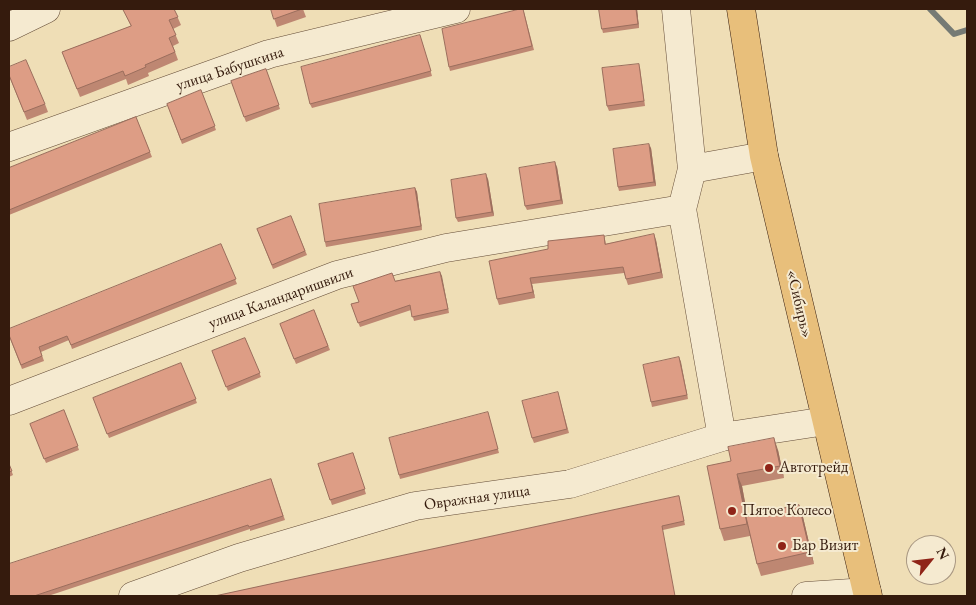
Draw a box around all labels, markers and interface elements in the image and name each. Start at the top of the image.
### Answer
street label: улица Бабушкина [174,43,286,95]
street label: улица Каландаришвили [206,263,356,333]
street label: «Сибирь» [782,268,816,340]
place label: Автотрейд [779,458,848,478]
marker: Автотрейд [763,462,775,474]
street label: Овражная улица [423,481,531,515]
place label: Пятое Колесо [742,501,832,521]
marker: Пятое Колесо [726,505,738,517]
north arrow [906,535,956,585]
place label: Бар Визит [792,536,858,556]
marker: Бар Визит [776,540,788,552]
text: N [933,544,954,563]

